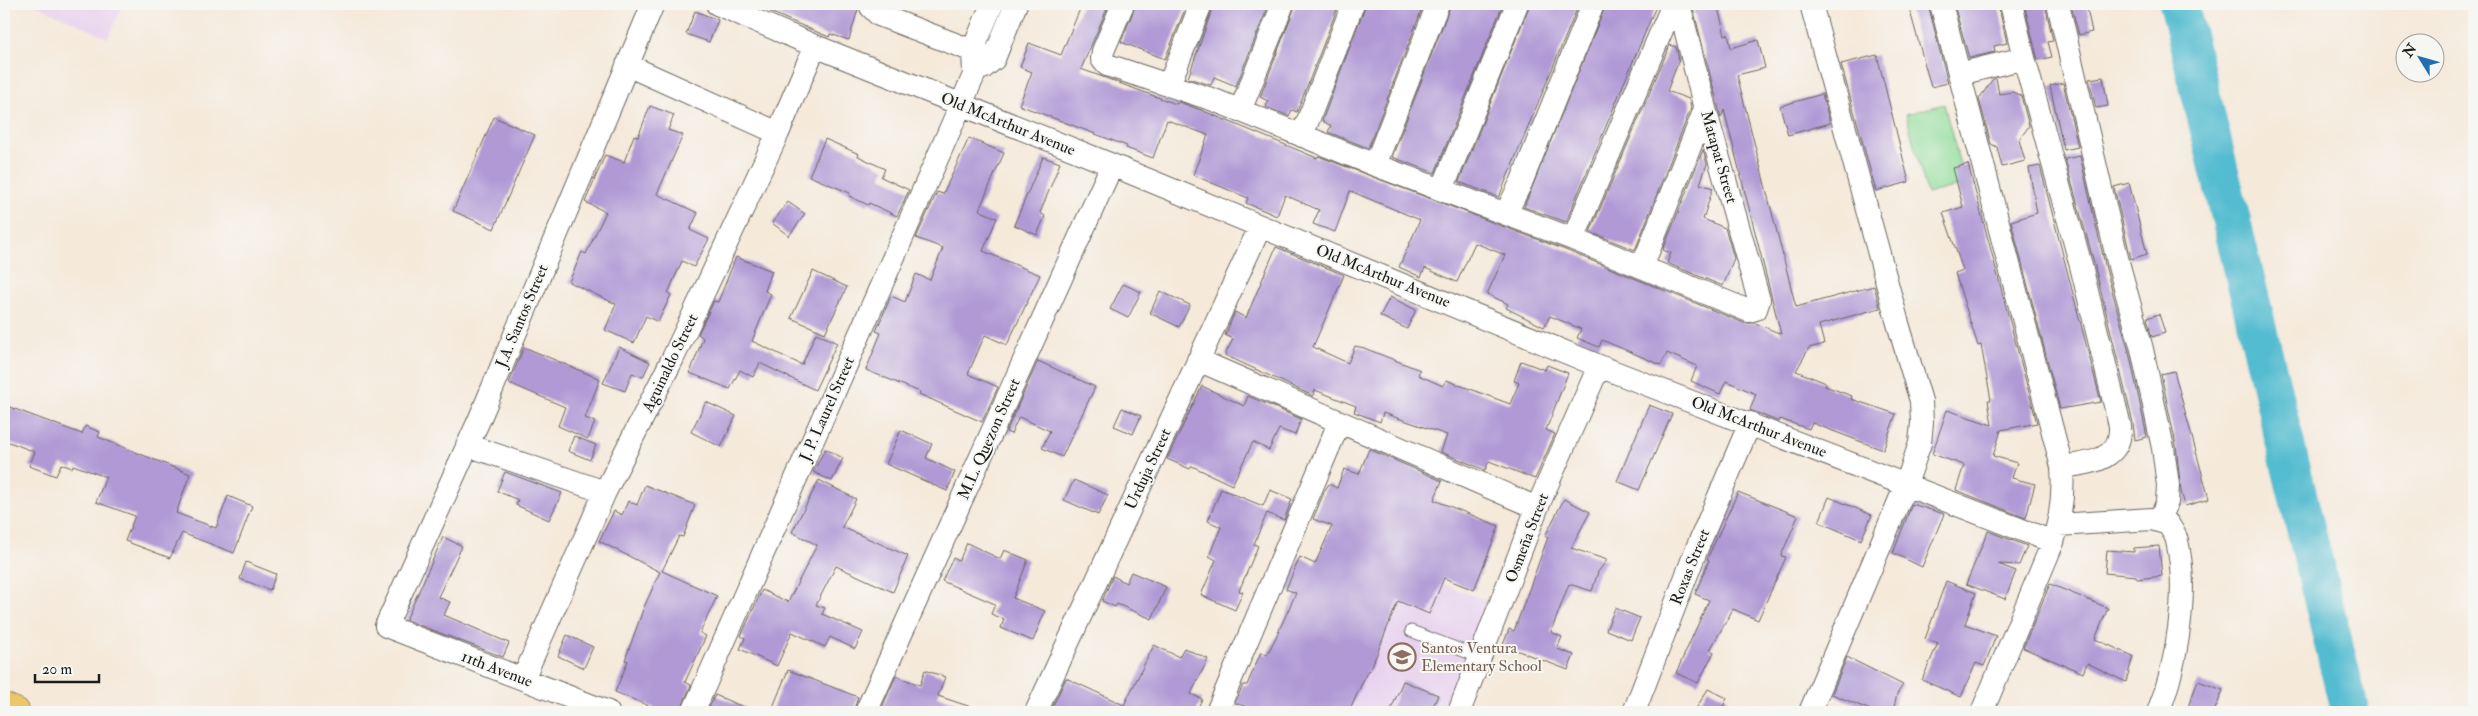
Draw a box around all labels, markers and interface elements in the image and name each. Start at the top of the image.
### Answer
north arrow [2396,32,2446,82]
text: N [2399,40,2421,61]
street label: Old McArthur Avenue [938,88,1078,160]
street label: Matapat Street [1695,108,1742,206]
street label: Old McArthur Avenue [1313,240,1453,312]
street label: J.A. Santos Street [491,261,554,372]
street label: Aguinaldo Street [637,310,702,416]
street label: J. P. Laurel Street [795,353,860,466]
street label: M.L. Quezon Street [953,375,1025,503]
street label: Old McArthur Avenue [1688,392,1830,462]
street label: Urduja Street [1120,425,1176,513]
street label: Osmeña Street [1501,490,1553,586]
street label: Roxas Street [1666,526,1714,608]
place label: Santos Ventura Elementary School [1421,638,1542,676]
school or university icon: Santos Ventura Elementary School [1387,642,1417,672]
street label: 11th Avenue [459,646,536,692]
scale bar [35,651,99,683]
text: 20 m [42,660,72,679]

